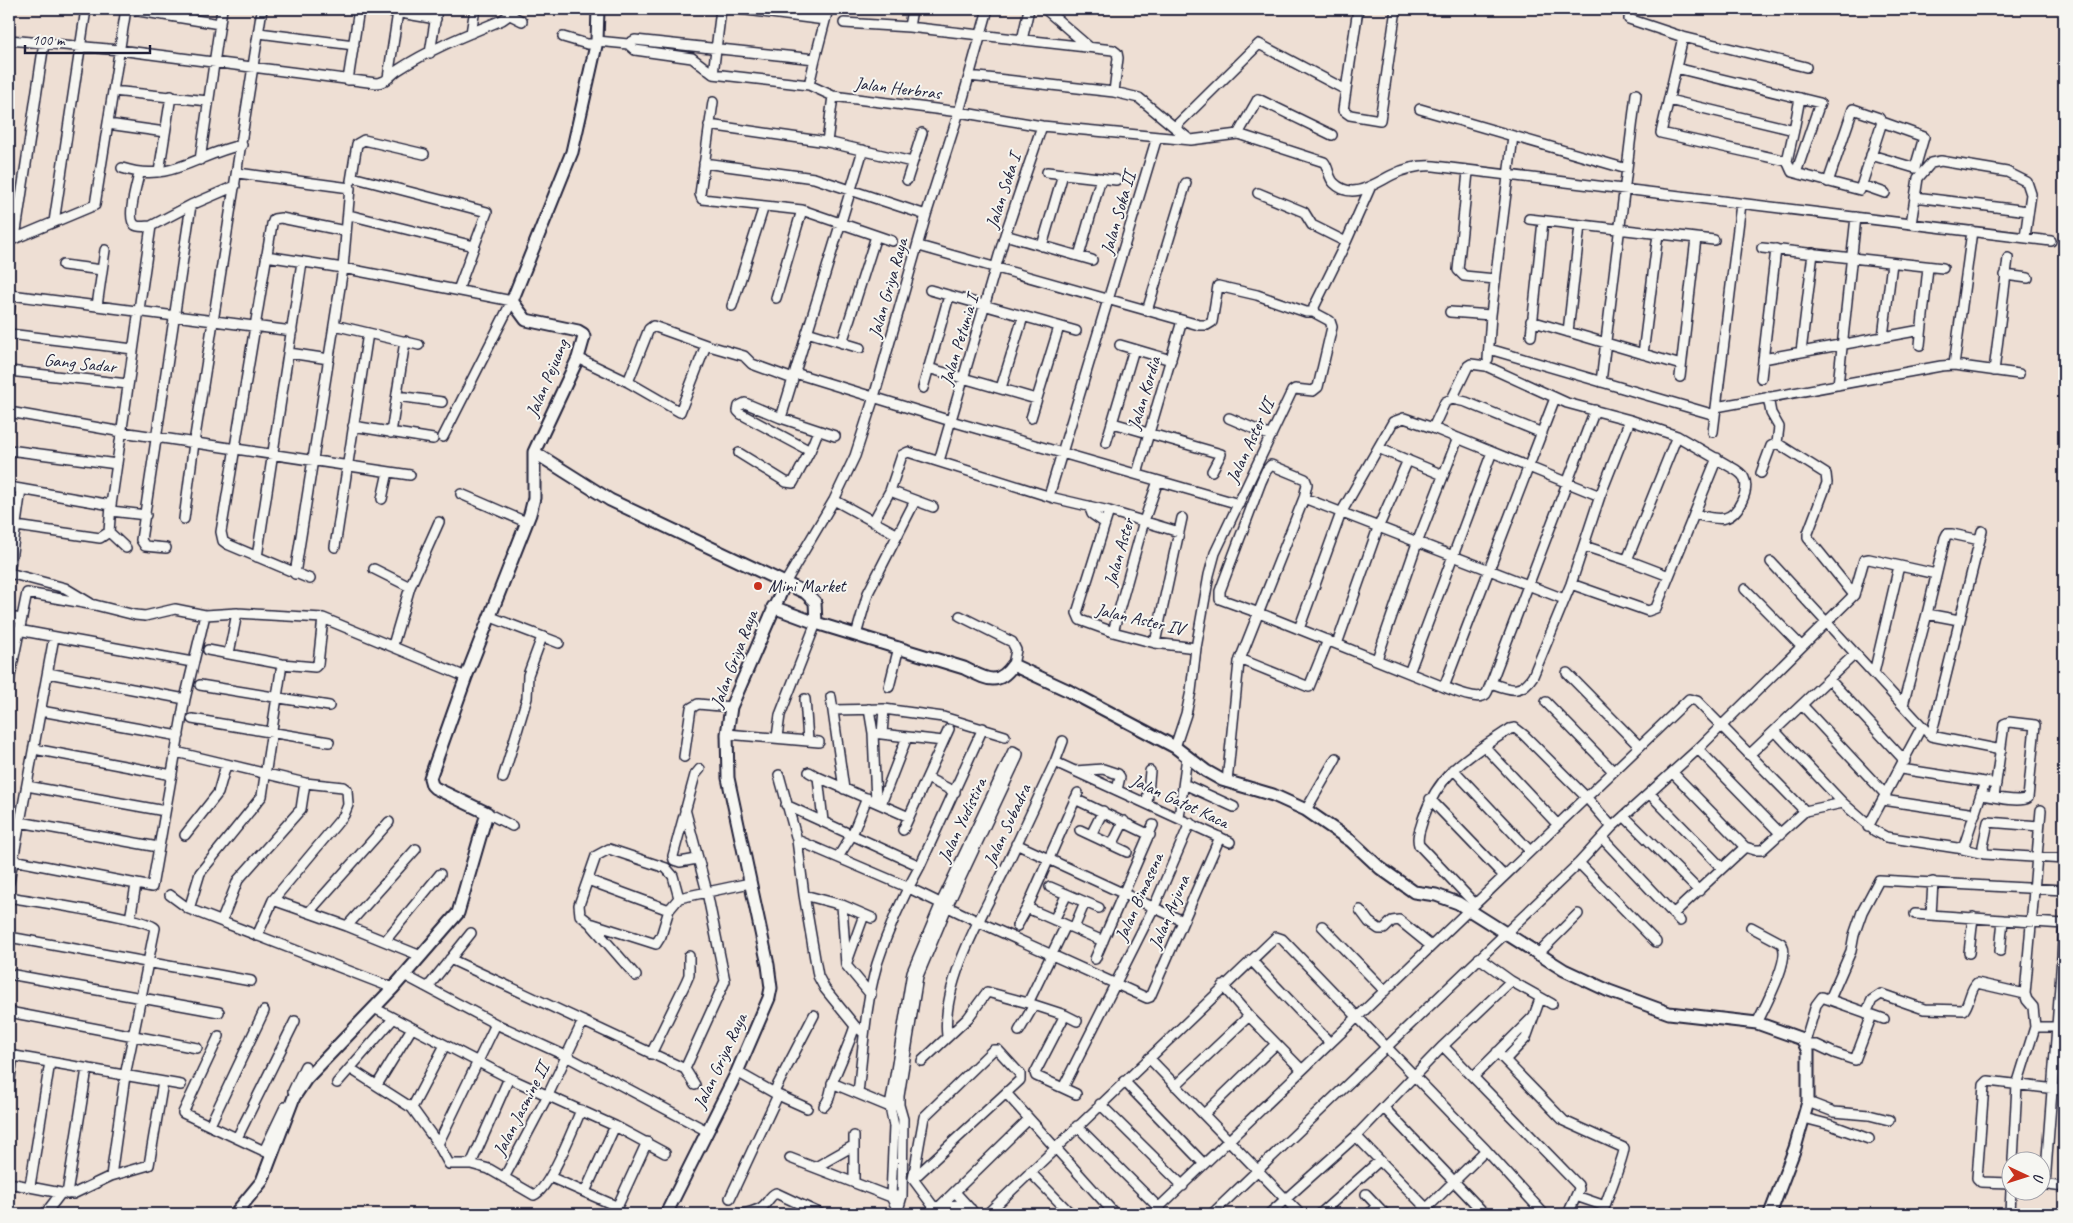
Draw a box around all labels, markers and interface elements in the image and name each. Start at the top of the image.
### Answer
scale bar [25,22,150,54]
text: 100 m [32,31,66,50]
street label: Jalan Herbras [853,72,944,104]
street label: Jalan Soka I [980,147,1027,232]
street label: Jalan Soka II [1095,166,1141,258]
street label: Jalan Griya Raya [863,234,913,341]
street label: Jalan Petunia I [935,289,984,389]
street label: Jalan Pejuang [520,335,574,421]
street label: Gang Sadar [43,348,120,378]
street label: Jalan Kordia [1122,352,1166,433]
street label: Jalan Aster VI [1221,392,1281,487]
street label: Jalan Aster [1099,514,1140,589]
place label: Mini Market [768,575,848,597]
marker: Mini Market [752,580,764,592]
street label: Jalan Aster IV [1093,598,1189,641]
street label: Jalan Griya Raya [705,606,763,712]
street label: Jalan Gatot Kaca [1127,768,1234,834]
street label: Jalan Yudistira [933,773,992,866]
street label: Jalan Subadra [978,779,1036,870]
street label: Jalan Bimasena [1109,848,1169,945]
street label: Jalan Arjuna [1143,871,1195,953]
street label: Jalan Griya Raya [688,1008,752,1113]
street label: Jalan Jasmine II [488,1055,556,1160]
north arrow [2000,1150,2050,1200]
text: U [2030,1173,2047,1184]

